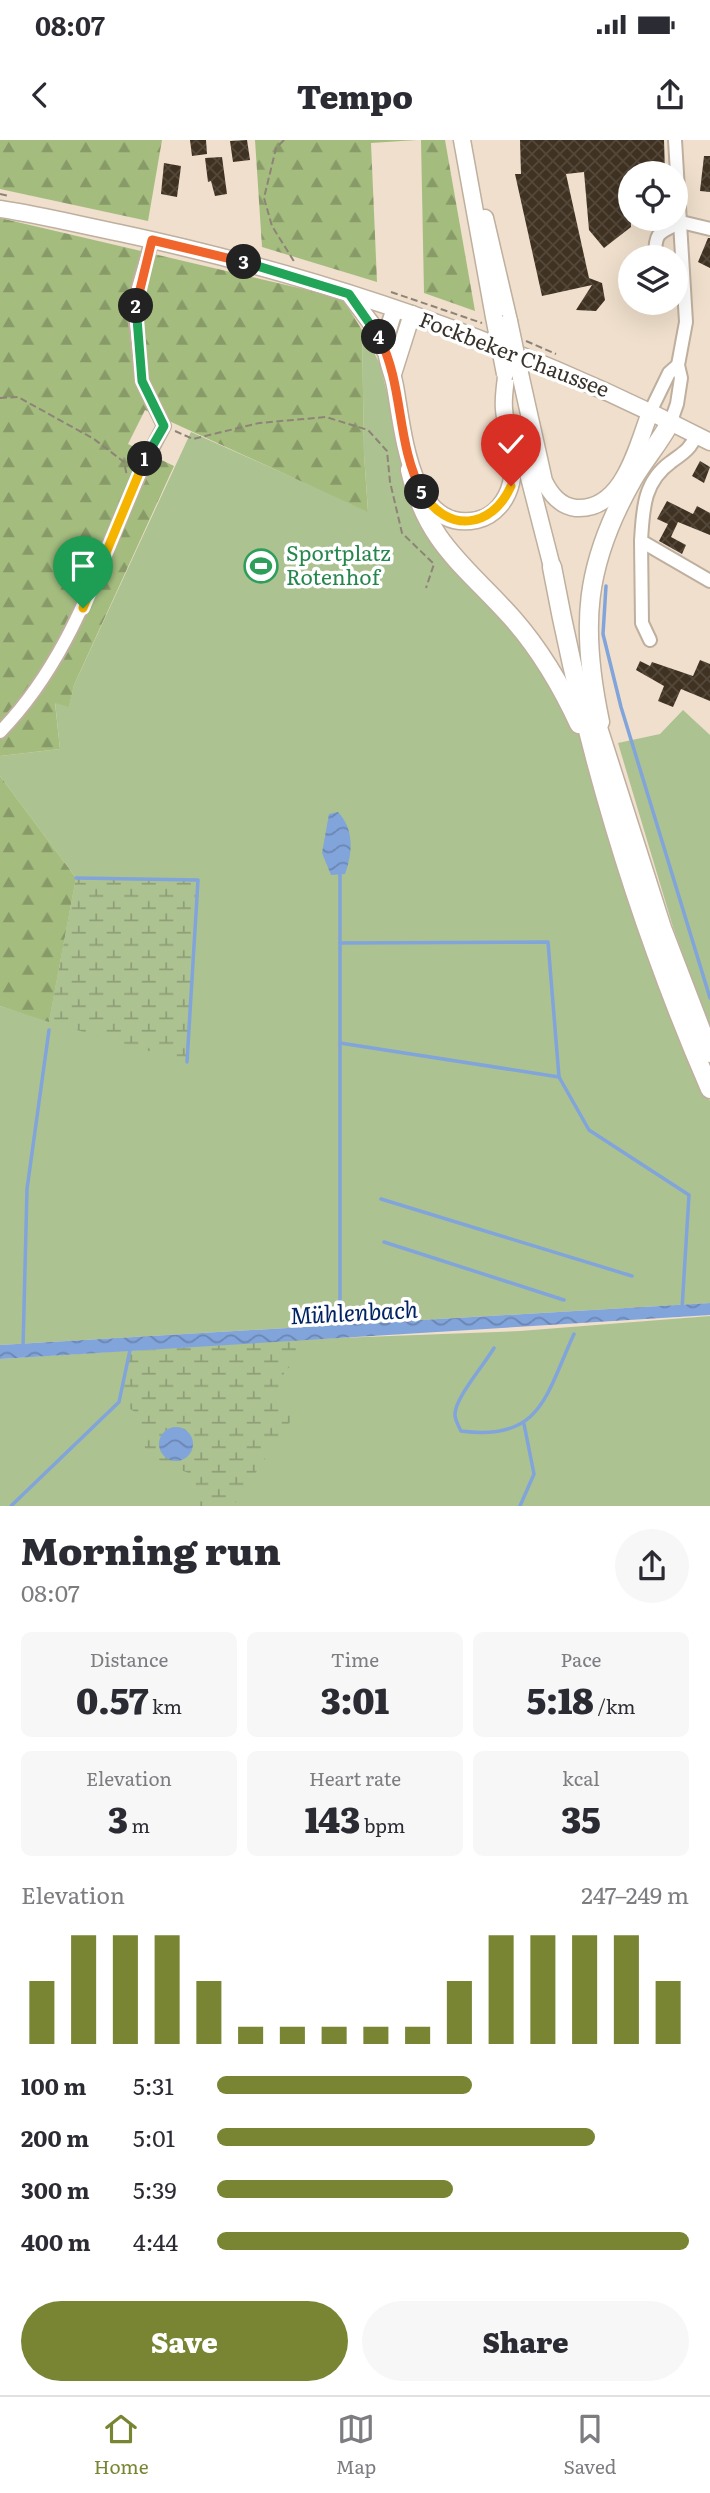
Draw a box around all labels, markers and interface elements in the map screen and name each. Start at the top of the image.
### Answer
text: 08:07 [35,5,105,44]
text: Tempo [297,71,413,119]
icon: back [21,76,59,114]
icon: share [651,76,689,114]
map controls [618,161,688,315]
button: locate [618,161,688,231]
pin: 3 [226,244,262,280]
button: layers [618,245,688,315]
text: 3 [238,247,249,275]
pin: 2 [118,288,154,324]
text: 2 [130,291,141,319]
street label: Fockbeker Chaussee [415,302,615,403]
pin: 4 [362,320,396,354]
text: 4 [373,322,384,350]
pin [481,414,541,486]
icon: check [492,425,530,463]
pin: 1 [128,442,162,476]
text: 1 [141,444,148,472]
pin: 5 [404,474,440,510]
text: 5 [416,477,427,505]
pin [53,536,113,608]
place label: Sportplatz Rotenhof [286,536,391,591]
icon: arrive [64,547,102,585]
sports icon: Sportplatz Rotenhof [242,547,280,585]
water label: Mühlenbach [289,1291,419,1331]
text: Morning run [21,1520,281,1577]
button: share [615,1529,689,1603]
text: 08:07 [21,1575,80,1609]
text: Distance [90,1645,168,1673]
text: Time [331,1645,379,1673]
text: Pace [561,1645,601,1673]
text: 0.57 [76,1673,148,1725]
text: 3:01 [321,1673,389,1725]
text: 5:18 [526,1673,594,1725]
text: km [148,1692,182,1720]
text: /km [594,1692,636,1720]
text: Elevation [86,1764,172,1792]
text: Heart rate [309,1764,401,1792]
text: kcal [562,1764,600,1792]
text: 3 [108,1792,128,1844]
text: 143 [305,1792,360,1844]
text: 35 [561,1792,601,1844]
text: m [128,1811,150,1839]
text: bpm [360,1811,405,1839]
text: Elevation [21,1877,125,1911]
text: 247–249 m [581,1877,689,1911]
text: 100 m [21,2068,86,2102]
text: 5:31 [133,2068,174,2102]
text: 200 m [21,2120,89,2154]
text: 5:01 [133,2120,175,2154]
text: 300 m [21,2172,90,2206]
text: 5:39 [133,2172,177,2206]
text: 400 m [21,2224,91,2258]
text: 4:44 [133,2224,178,2258]
button: Save [21,2301,348,2381]
button: Share [362,2301,689,2381]
tab: Home [94,2410,149,2480]
tab: Map [336,2410,376,2480]
tab: Saved [563,2410,616,2480]

